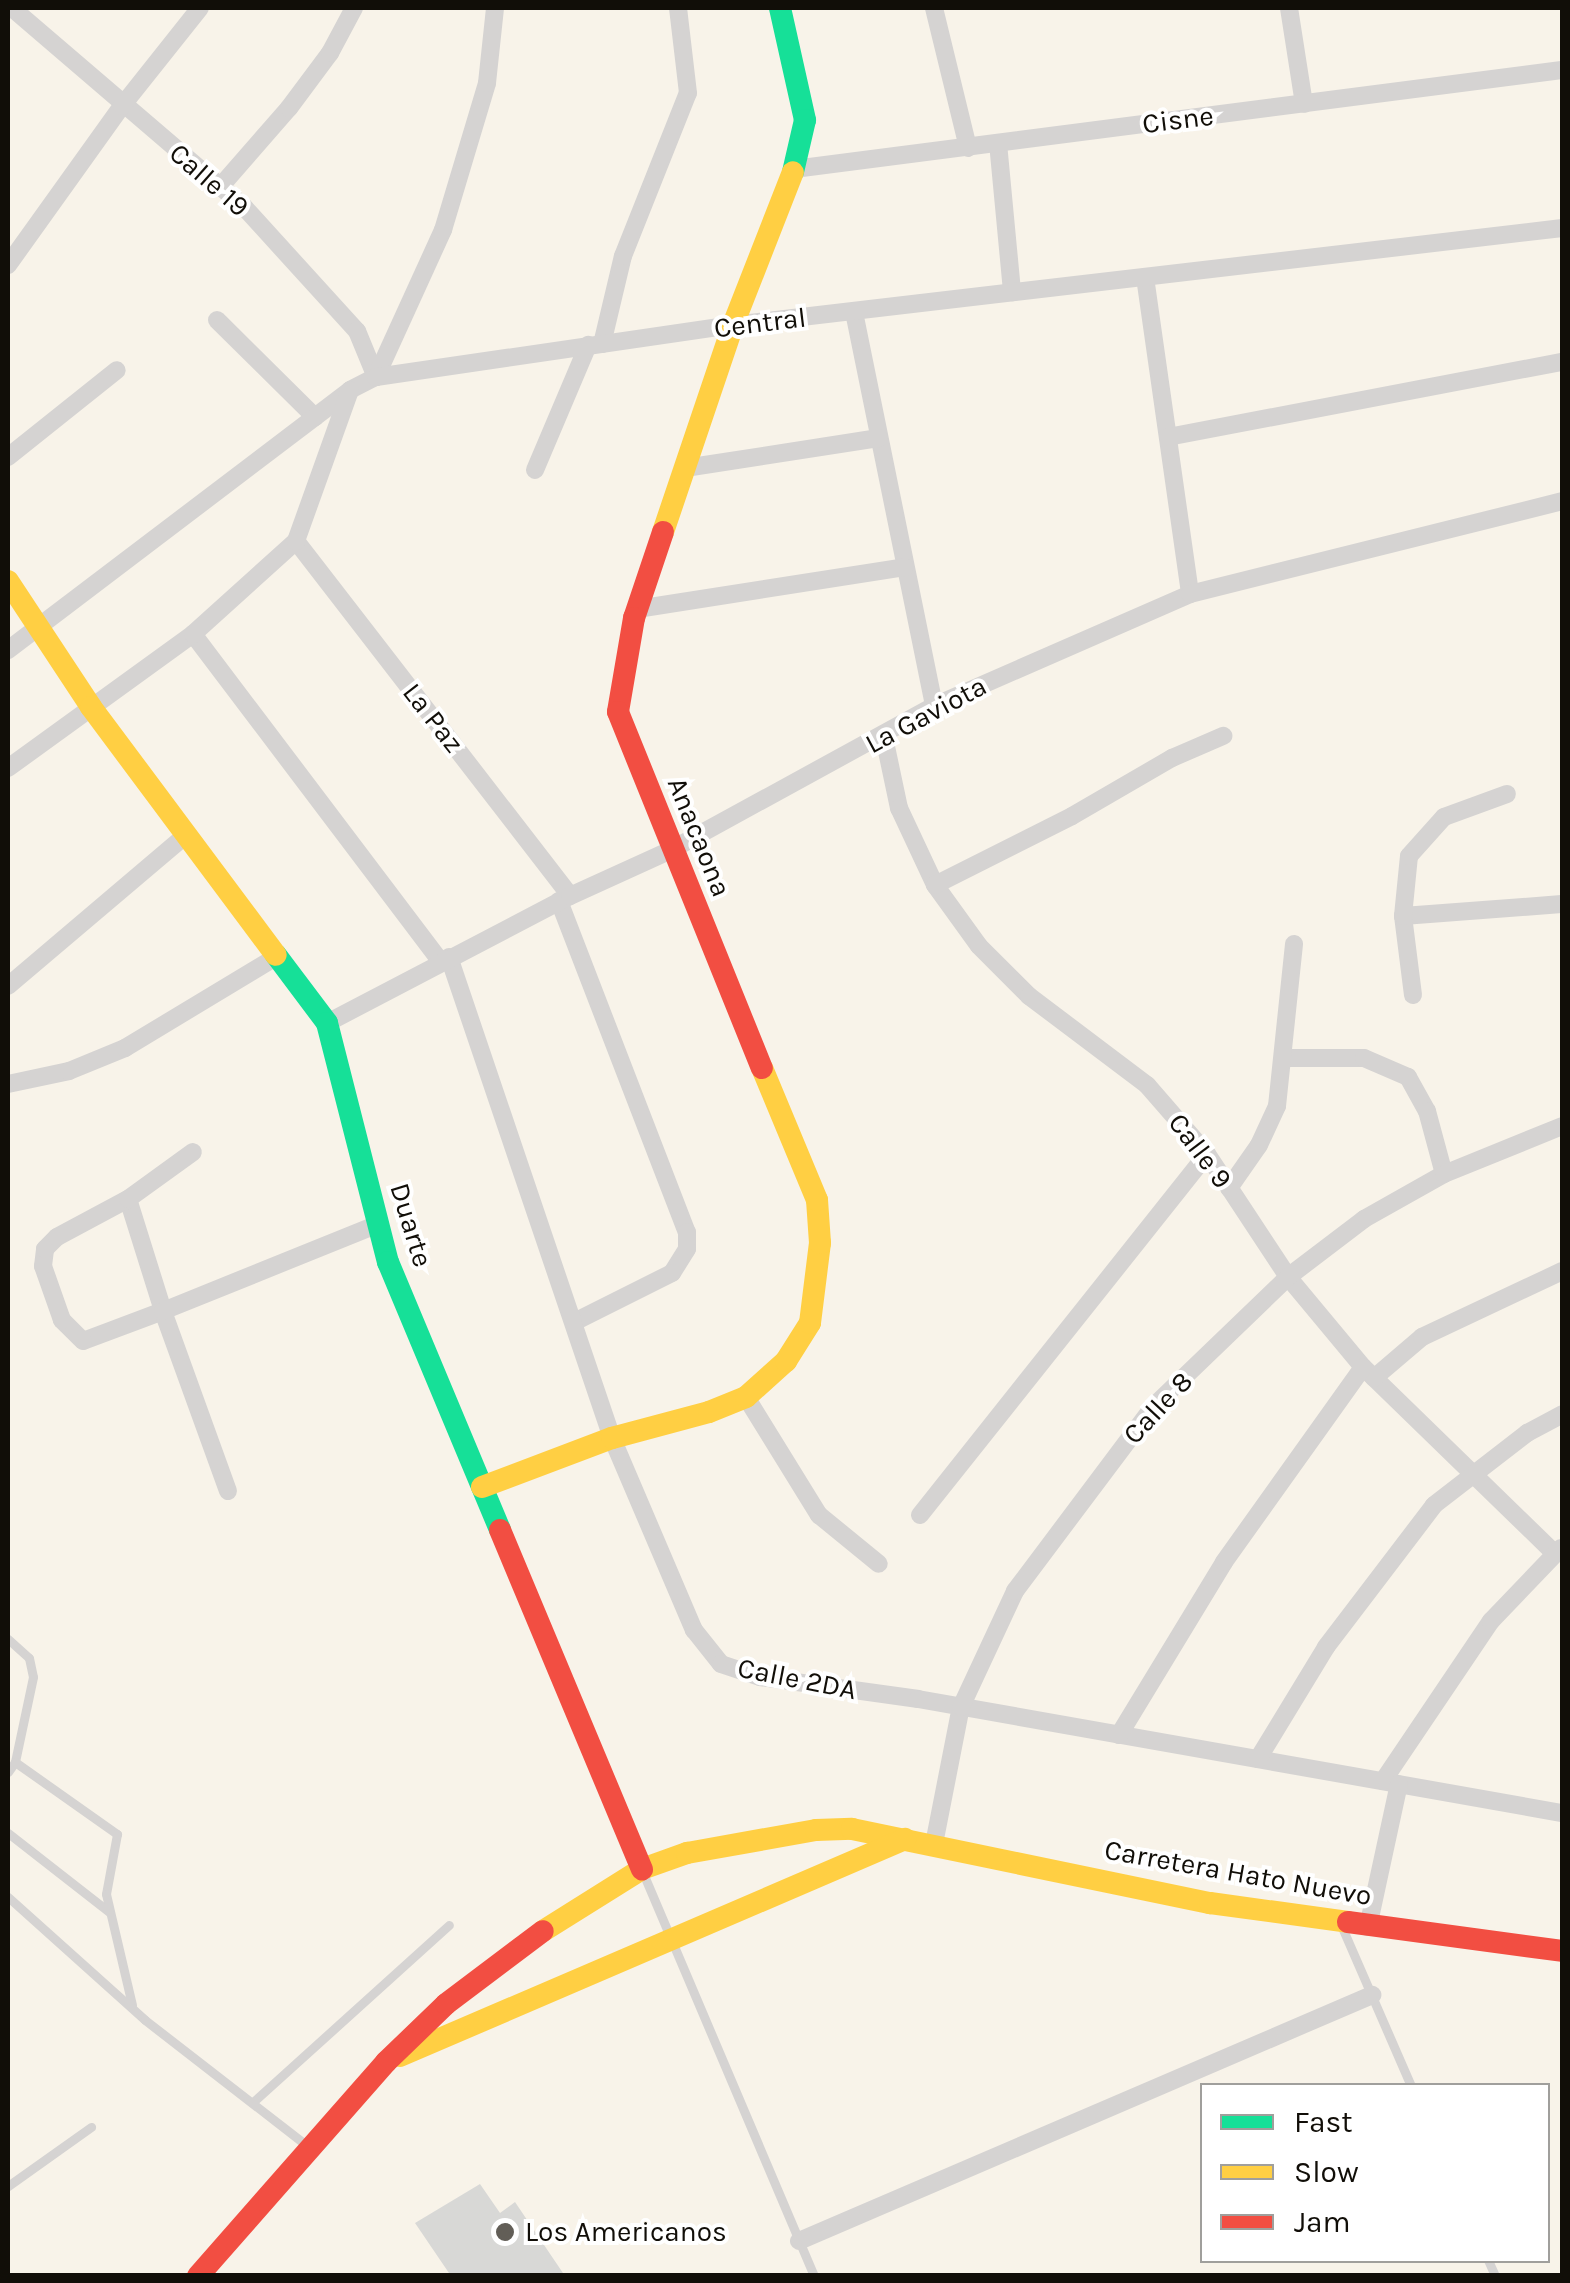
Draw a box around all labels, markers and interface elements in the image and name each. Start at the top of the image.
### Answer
street label: Cisne [1140,99,1216,141]
street label: Calle 19 [162,136,256,224]
street label: Central [712,301,808,345]
street label: La Gaviota [860,669,992,761]
street label: La Paz [395,676,471,760]
street label: Anacaona [660,772,738,902]
street label: Calle 9 [1161,1107,1239,1195]
street label: Duarte [382,1179,440,1271]
street label: Calle 8 [1116,1365,1200,1451]
street label: Calle 2DA [735,1651,859,1707]
street label: Carretera Hato Nuevo [1102,1833,1374,1913]
legend [1200,2083,1550,2263]
text: Fast [1294,2104,1353,2140]
text: Slow [1294,2154,1359,2190]
text: Jam [1294,2204,1351,2240]
place label: Los Americanos [525,2215,727,2249]
marker: Los Americanos [494,2221,516,2243]

